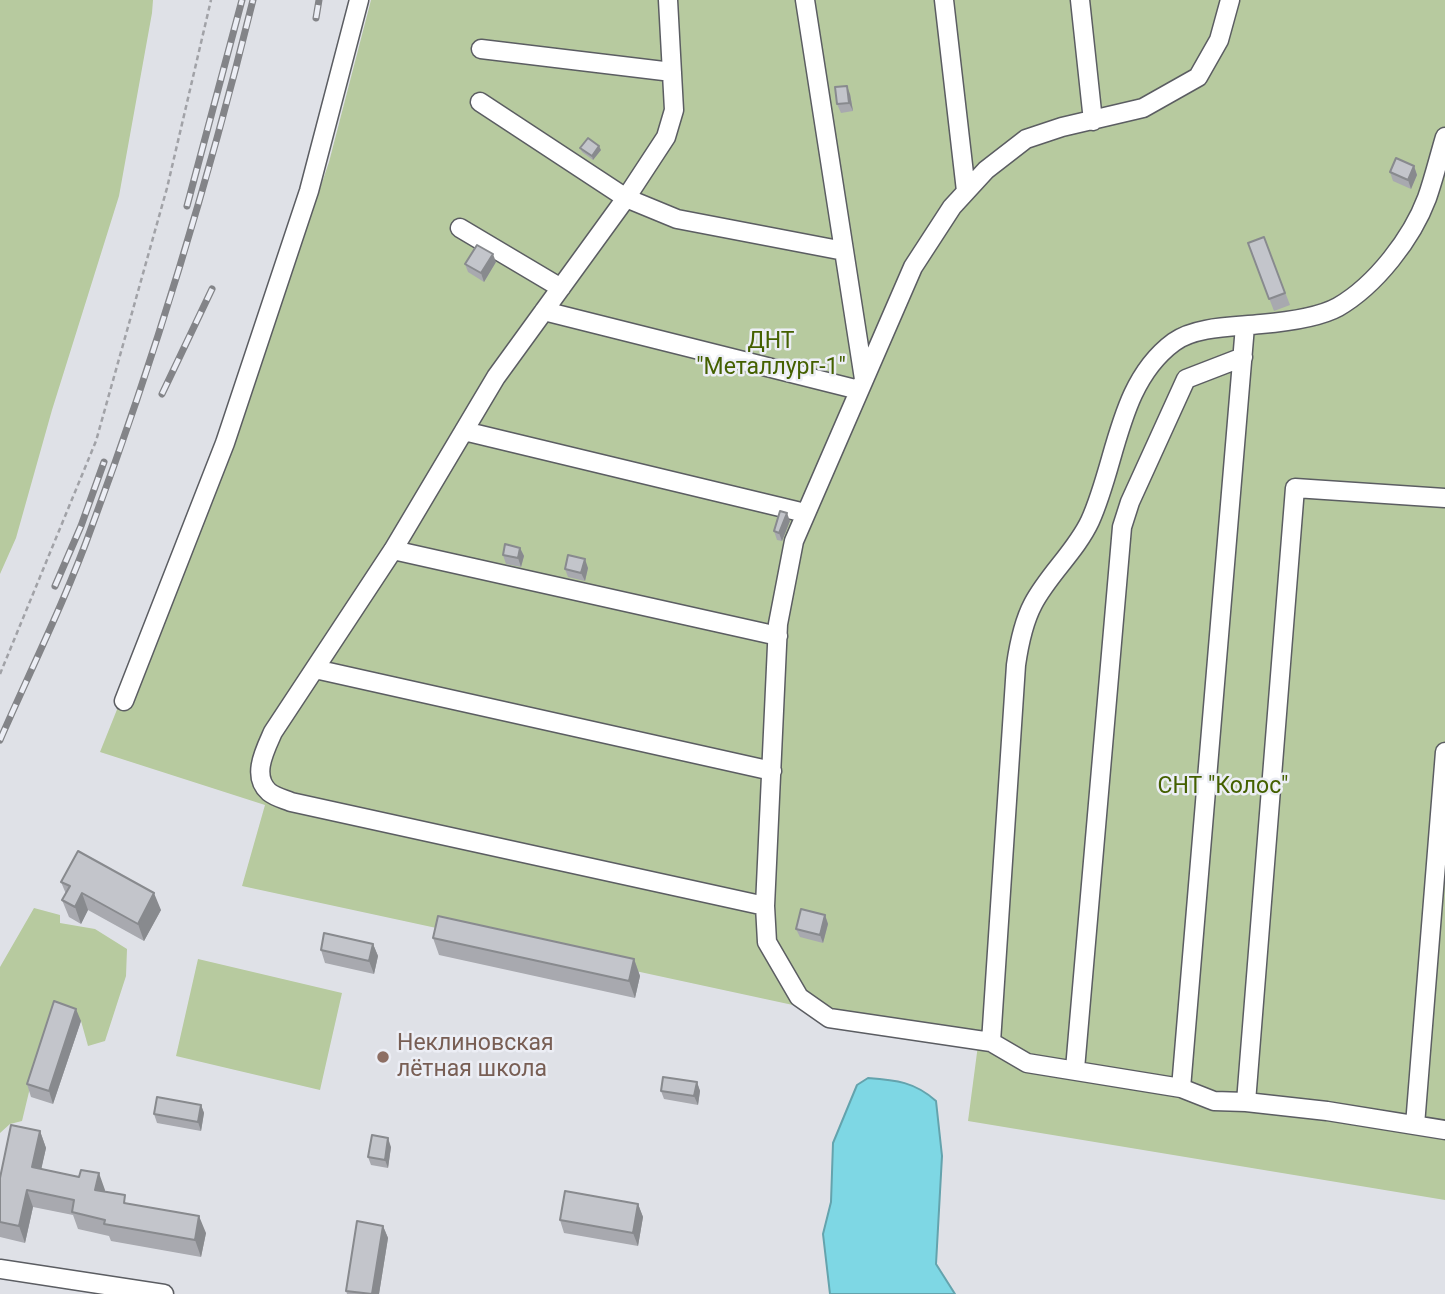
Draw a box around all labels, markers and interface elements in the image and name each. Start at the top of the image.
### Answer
park label: ДНТ "Металлург-1" [696,328,846,382]
park label: СНТ "Колос" [1158,773,1288,801]
place label: Неклиновская лётная школа [397,1030,554,1084]
marker: Неклиновская лётная школа [375,1049,391,1065]

